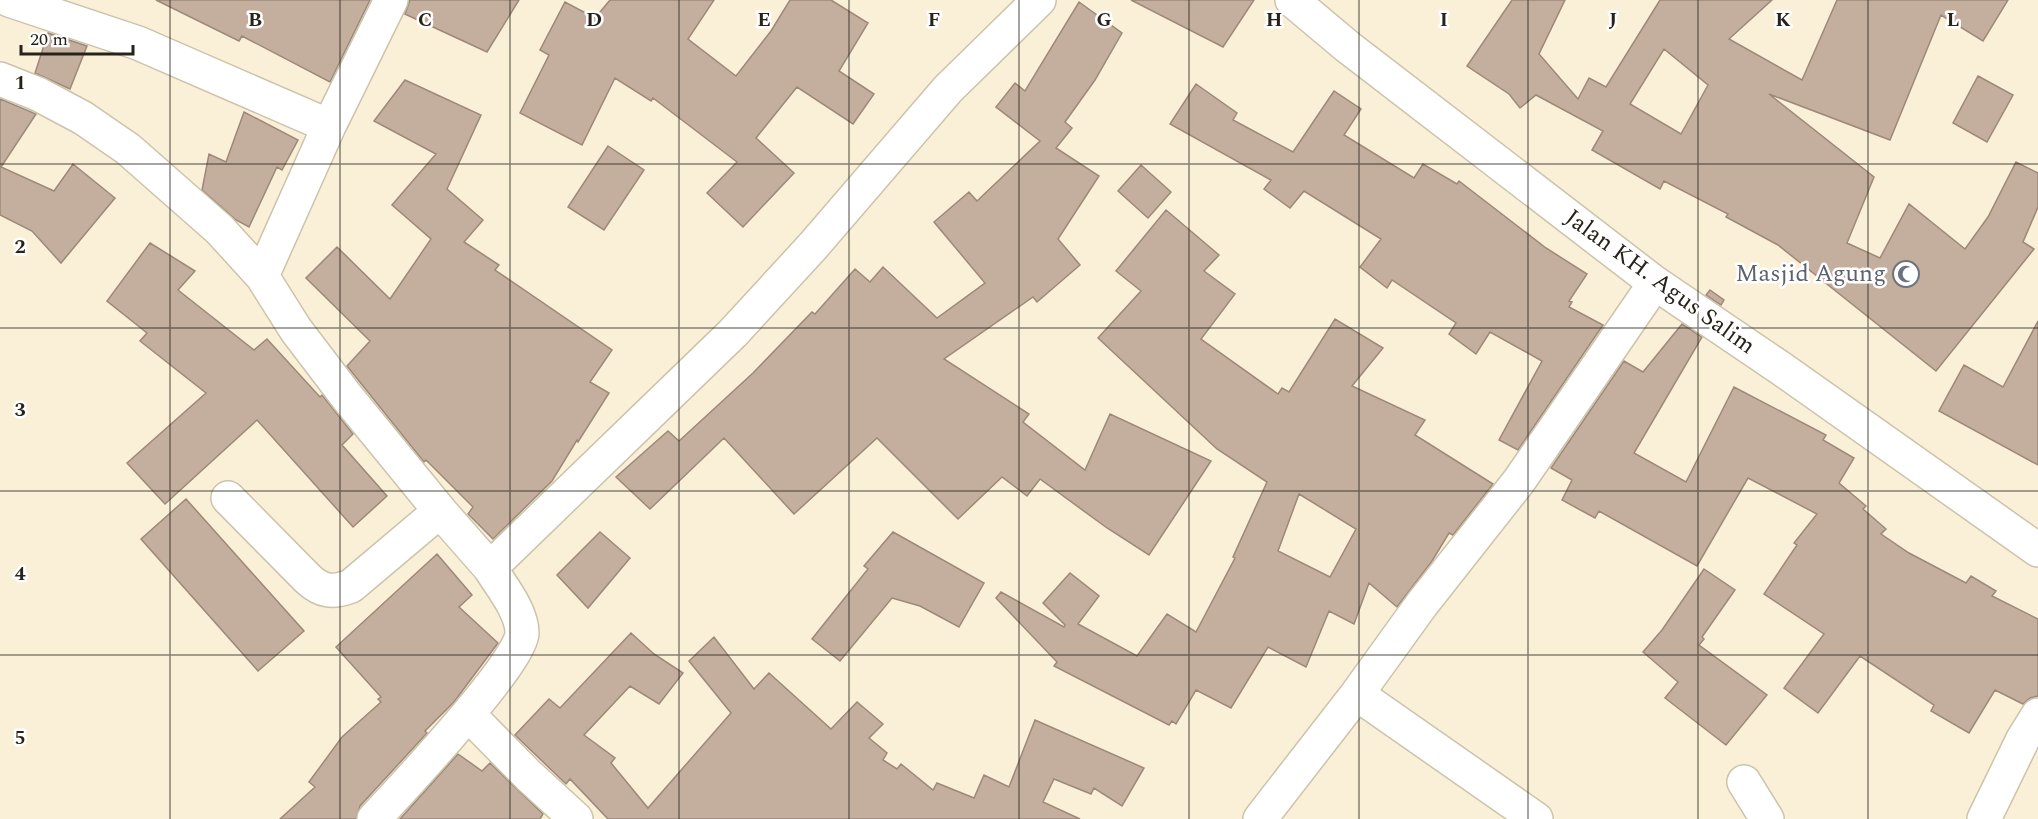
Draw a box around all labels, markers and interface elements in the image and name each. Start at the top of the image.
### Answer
text: B [248,5,262,35]
text: C [418,5,432,35]
text: D [586,5,602,35]
text: E [757,5,771,35]
text: F [928,5,940,35]
text: G [1096,5,1112,35]
text: H [1266,5,1282,35]
text: I [1440,5,1448,35]
text: J [1609,5,1617,35]
text: K [1775,5,1791,35]
text: L [1947,5,1959,35]
scale bar [21,18,134,56]
text: 20 m [30,26,68,53]
text: 1 [14,68,26,98]
street label: Jalan KH. Agus Salim [1557,200,1763,364]
text: 2 [14,232,26,262]
place label: Masjid Agung [1735,256,1886,292]
mosque icon: Masjid Agung [1891,259,1921,289]
text: 3 [14,395,26,425]
text: 4 [14,559,26,589]
text: 5 [14,723,26,753]

